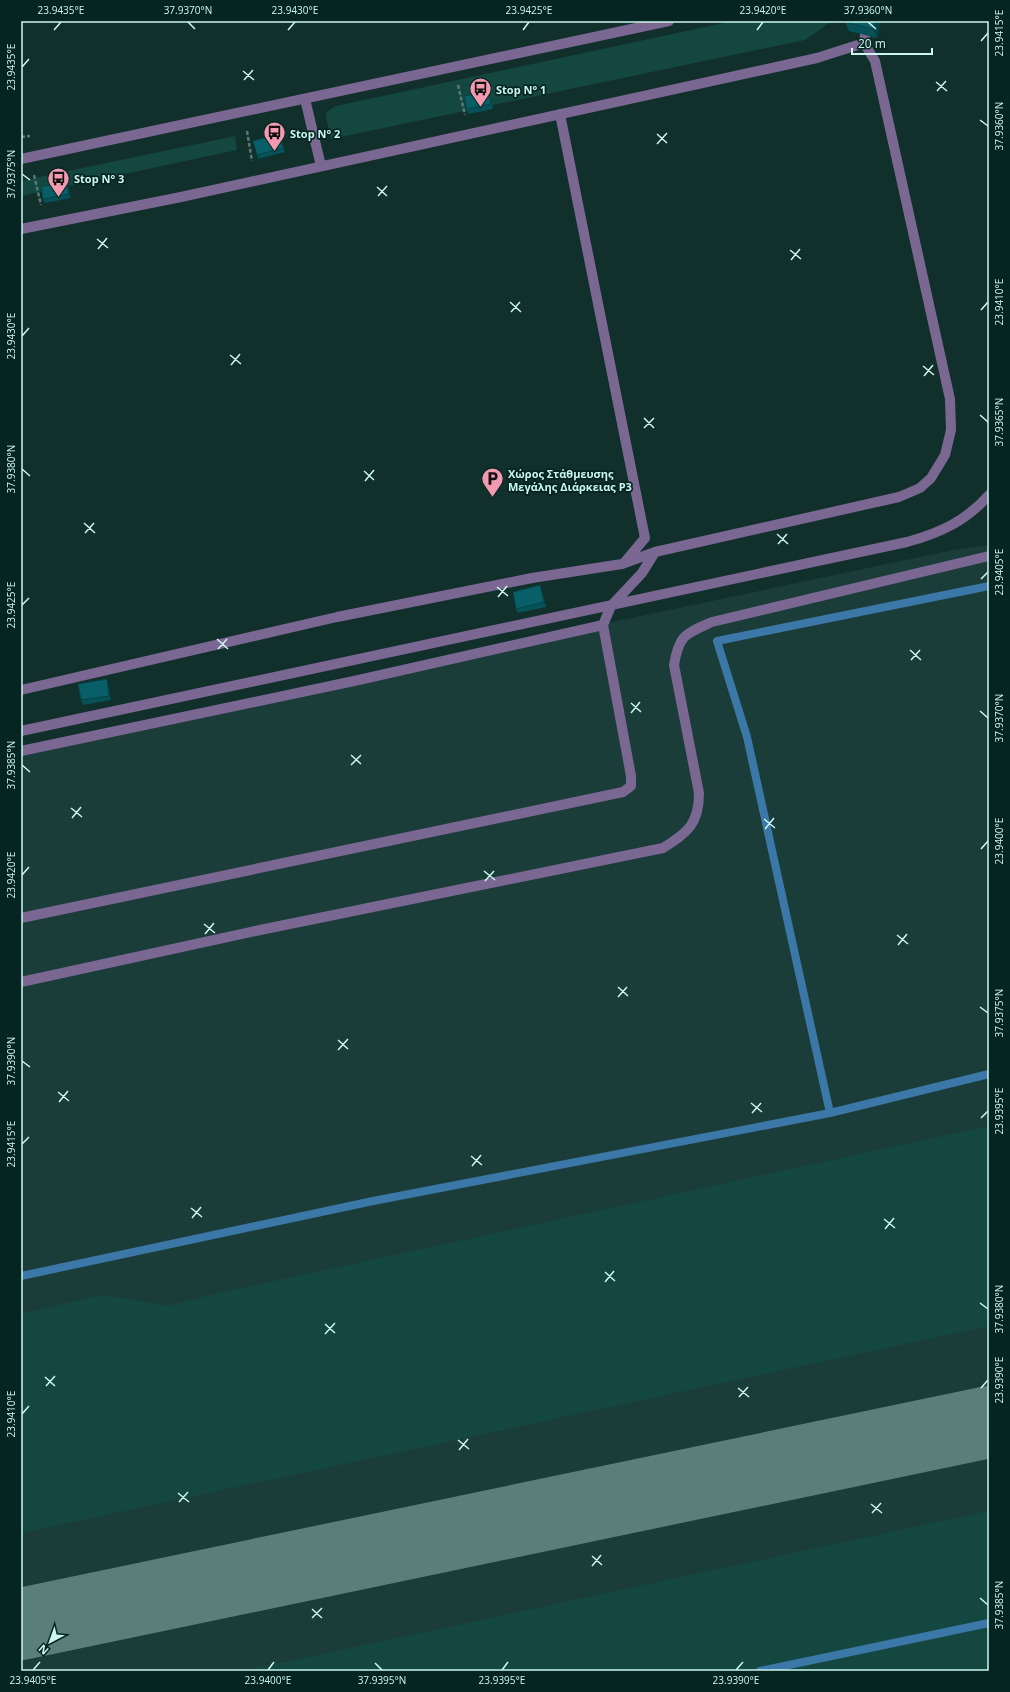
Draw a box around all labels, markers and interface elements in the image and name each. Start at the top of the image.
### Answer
text: 23.9435°E [38,3,84,17]
text: 37.9370°N [164,3,212,17]
text: 23.9430°E [272,3,318,17]
text: 23.9425°E [506,3,552,17]
text: 23.9420°E [740,3,786,17]
text: 37.9360°N [844,3,892,17]
text: 23.9415°E [992,10,1006,56]
scale bar [852,30,932,56]
text: 20 m [858,35,886,52]
text: 23.9435°E [4,44,18,90]
bus stop icon: Stop N° 1 [467,76,493,109]
place label: Stop N° 1 [496,82,546,97]
text: 37.9360°N [992,102,1006,150]
bus stop icon: Stop N° 2 [262,120,288,153]
place label: Stop N° 2 [290,126,340,141]
text: 37.9375°N [4,150,18,198]
bus stop icon: Stop N° 3 [45,165,71,198]
place label: Stop N° 3 [74,171,124,186]
text: 23.9410°E [992,279,1006,325]
text: 23.9430°E [4,313,18,359]
text: 37.9365°N [992,398,1006,446]
text: 37.9380°N [4,445,18,493]
parking icon: Χώρος Στάθμευσης Μεγάλης Διάρκειας P3 [479,466,505,499]
place label: Χώρος Στάθμευσης Μεγάλης Διάρκειας P3 [508,466,632,494]
text: 23.9405°E [992,549,1006,595]
text: 23.9425°E [4,582,18,628]
text: 37.9370°N [992,694,1006,742]
text: 37.9385°N [4,741,18,789]
text: 23.9400°E [992,818,1006,864]
text: 23.9420°E [4,852,18,898]
text: 37.9375°N [992,989,1006,1037]
text: 37.9390°N [4,1037,18,1085]
text: 23.9395°E [992,1088,1006,1134]
text: 23.9415°E [4,1121,18,1167]
text: 37.9380°N [992,1285,1006,1333]
text: 23.9390°E [992,1357,1006,1403]
text: 23.9410°E [4,1391,18,1437]
text: 37.9385°N [992,1581,1006,1629]
north arrow [30,1622,70,1662]
text: N [35,1641,51,1659]
text: 23.9405°E [10,1673,56,1687]
text: 23.9400°E [245,1673,291,1687]
text: 37.9395°N [358,1673,406,1687]
text: 23.9395°E [479,1673,525,1687]
text: 23.9390°E [713,1673,759,1687]

